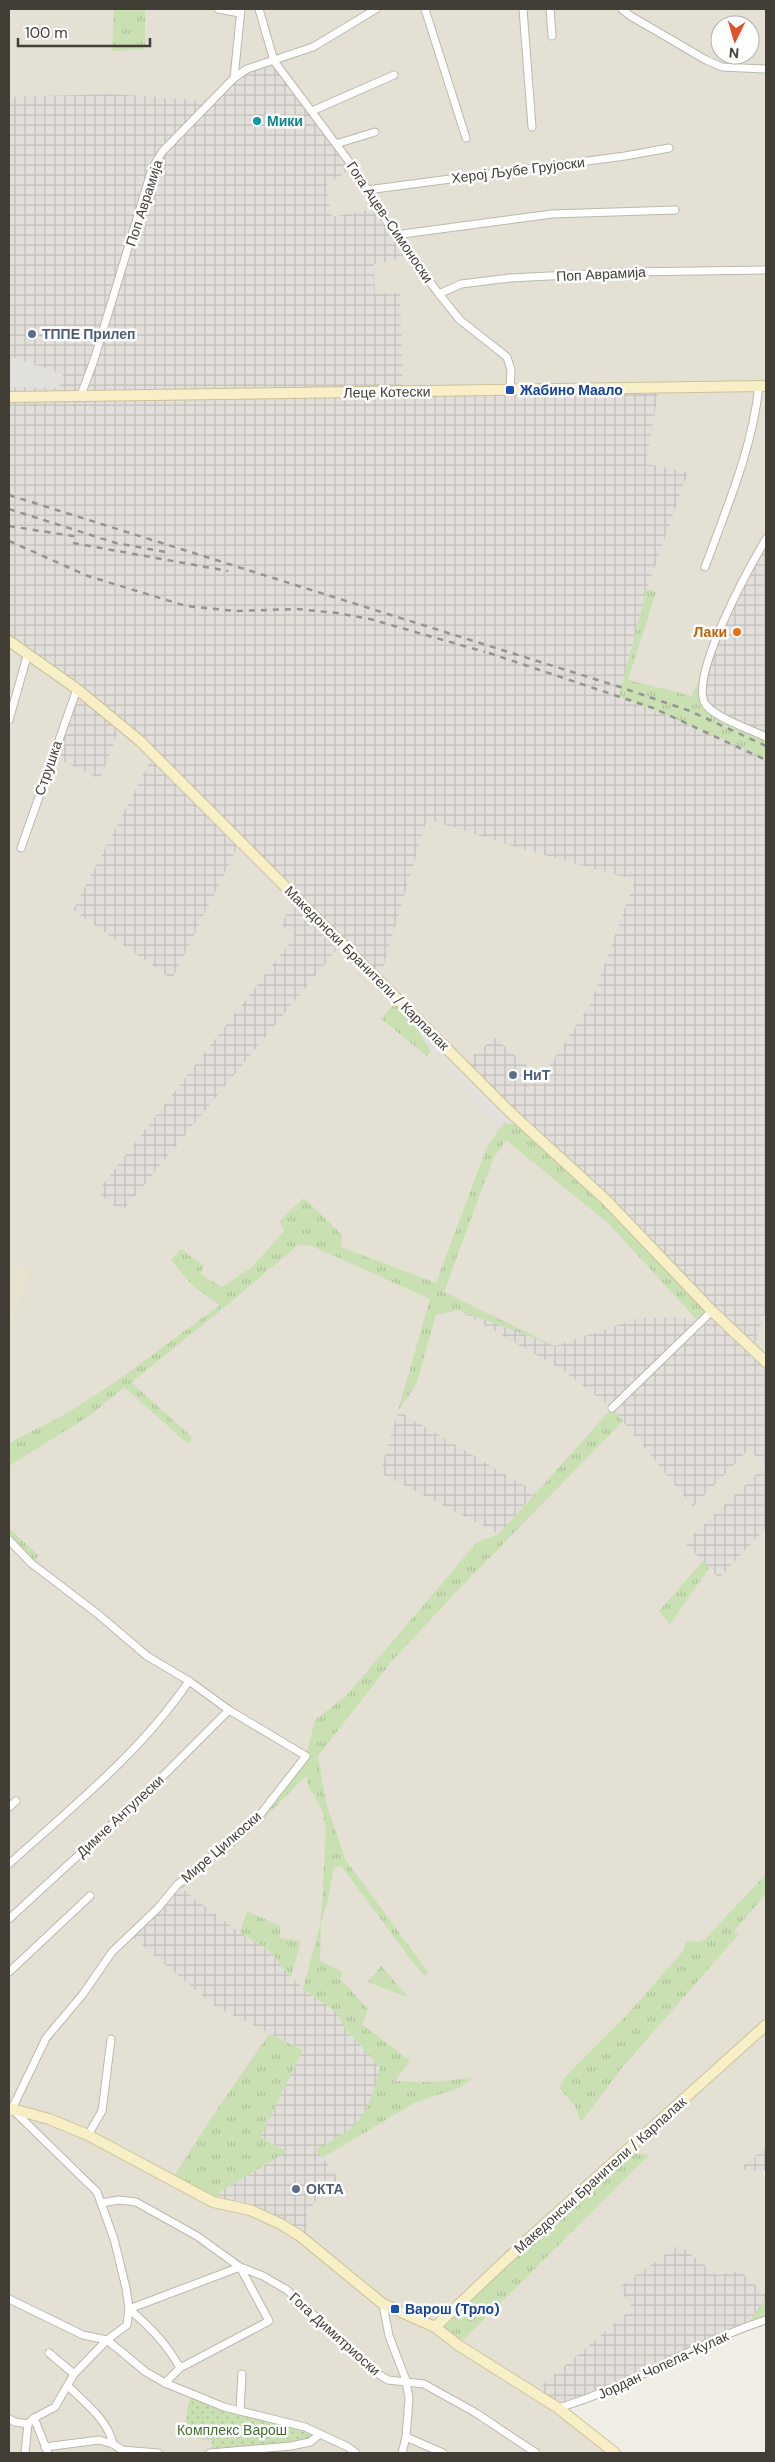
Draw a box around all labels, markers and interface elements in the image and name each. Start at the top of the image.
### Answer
scale bar [18,15,150,47]
north arrow [710,15,760,65]
text: 100 m [25,23,68,43]
text: N [728,44,740,62]
place label: Мики [267,112,303,130]
marker: Мики [251,115,263,127]
street label: Херој Љубе Грујоски [450,153,586,187]
street label: Поп Аврамија [122,157,167,249]
street label: Гога Ацев-Симоноски [343,158,437,286]
street label: Поп Аврамија [556,263,647,285]
place label: ТППЕ Прилеп [42,325,135,343]
marker: ТППЕ Прилеп [26,328,38,340]
place label: Жабино Маало [519,381,623,399]
street label: Леце Котески [343,382,431,402]
marker: Жабино Маало [504,384,516,396]
place label: Лаки [693,623,727,641]
marker: Лаки [731,626,743,638]
street label: Струшка [30,738,66,798]
street label: Македонски Бранители / Карпалак [281,882,454,1055]
place label: НиТ [523,1066,551,1084]
marker: НиТ [507,1069,519,1081]
street label: Димче Антулески [73,1771,167,1861]
street label: Мире Цилкоски [177,1807,265,1887]
street label: Македонски Бранители / Карпалак [510,2092,691,2257]
place label: ОКТА [306,2180,344,2198]
marker: ОКТА [290,2183,302,2195]
street label: Гога Димитриоски [286,2288,384,2380]
place label: Варош (Трло) [405,2300,500,2318]
marker: Варош (Трло) [389,2303,401,2315]
street label: Јордан Чопела-Кулак [595,2326,732,2403]
park label: Комплекс Варош [177,2421,287,2439]

